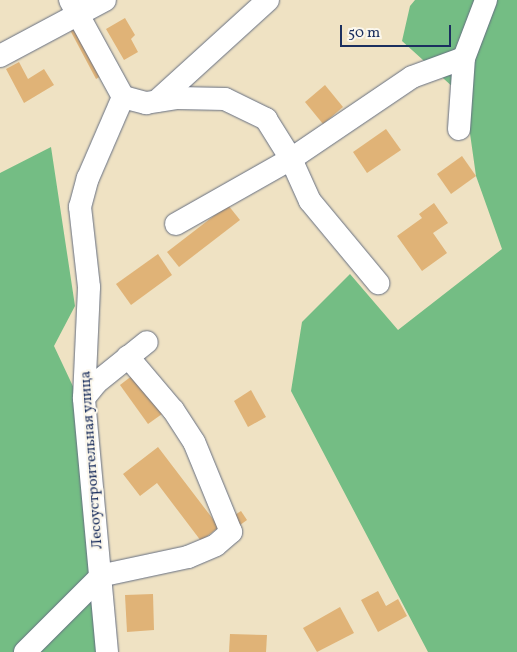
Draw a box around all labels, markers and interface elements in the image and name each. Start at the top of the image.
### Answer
scale bar [342,15,453,47]
text: 50 m [348,23,380,44]
street label: Лесоустроительная улица [77,370,107,550]

